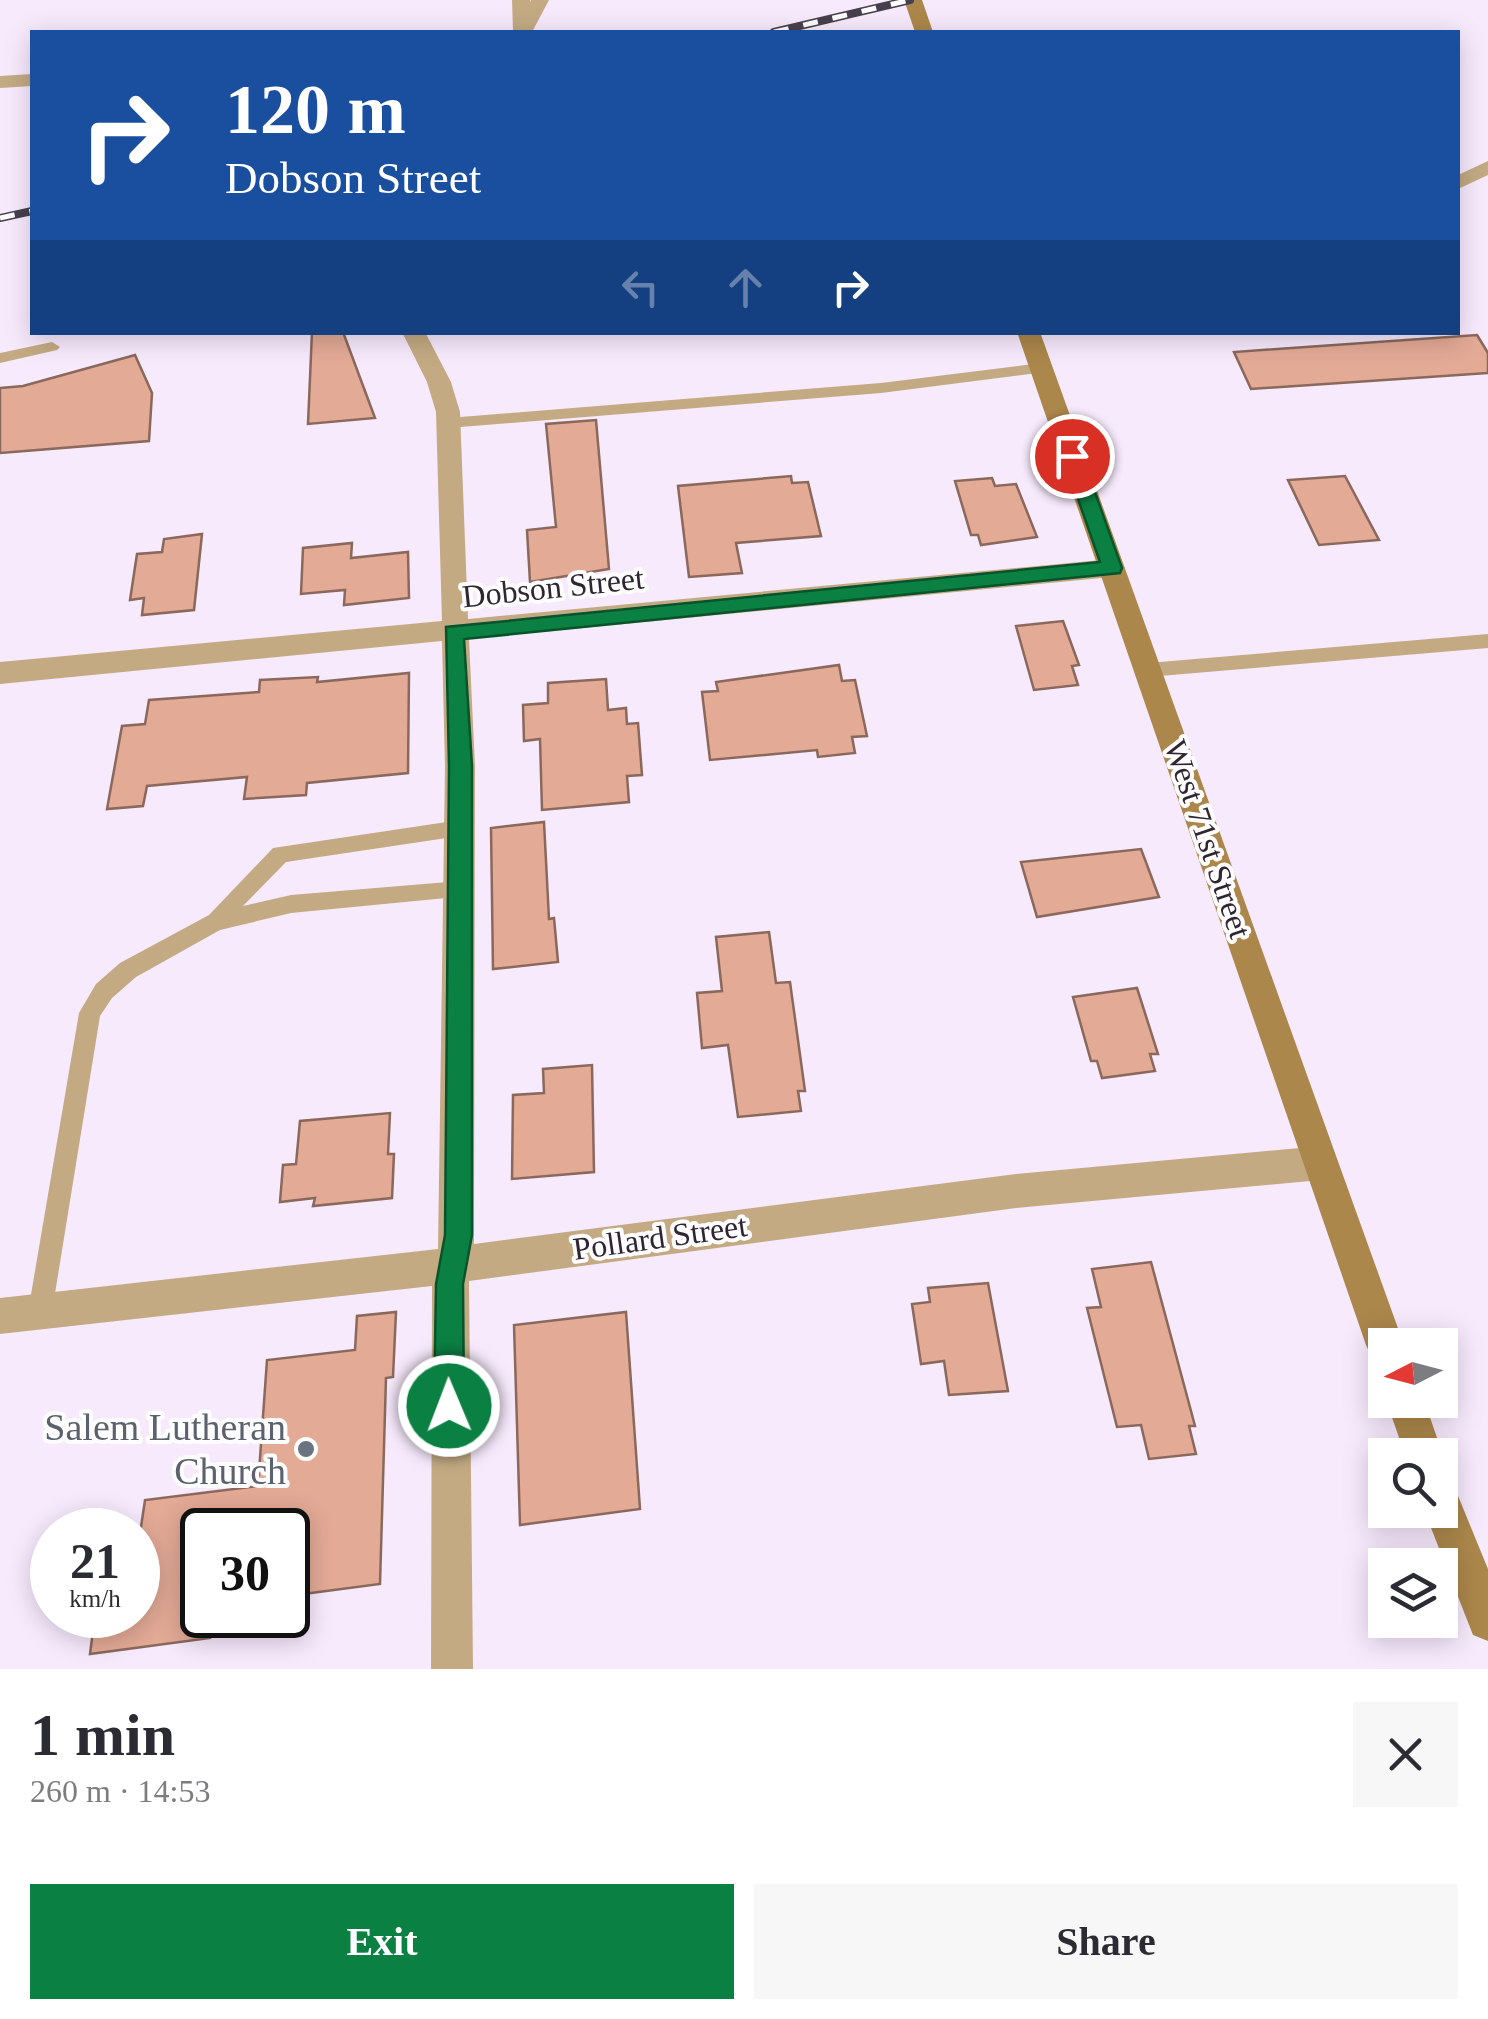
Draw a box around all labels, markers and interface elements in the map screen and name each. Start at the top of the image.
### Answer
icon: right [60,70,190,200]
text: 120 m [225,71,406,148]
text: Dobson Street [225,153,481,203]
icon: left [613,260,668,315]
icon: ahead [718,260,773,315]
icon: right [823,260,878,315]
pin [1030,414,1115,499]
icon: arrive [1045,429,1100,484]
street label: Dobson Street [461,560,646,614]
street label: West 71st Street [1157,735,1259,943]
street label: Pollard Street [571,1207,749,1267]
north arrow [1368,1328,1458,1418]
map controls [1368,1328,1458,1638]
position arrow [397,1354,501,1458]
place label: Salem Lutheran Church [44,1406,286,1492]
marker: Salem Lutheran Church [295,1438,317,1460]
button: search [1368,1438,1458,1528]
speed limit sign: 30 [180,1508,310,1638]
text: 21 [70,1533,120,1589]
button: layers [1368,1548,1458,1638]
text: km/h [69,1585,121,1612]
text: 1 min [30,1702,175,1768]
button: close [1353,1702,1458,1807]
text: 260 m · 14:53 [30,1773,210,1809]
button: Exit [30,1884,734,1999]
button: Share [754,1884,1458,1999]

